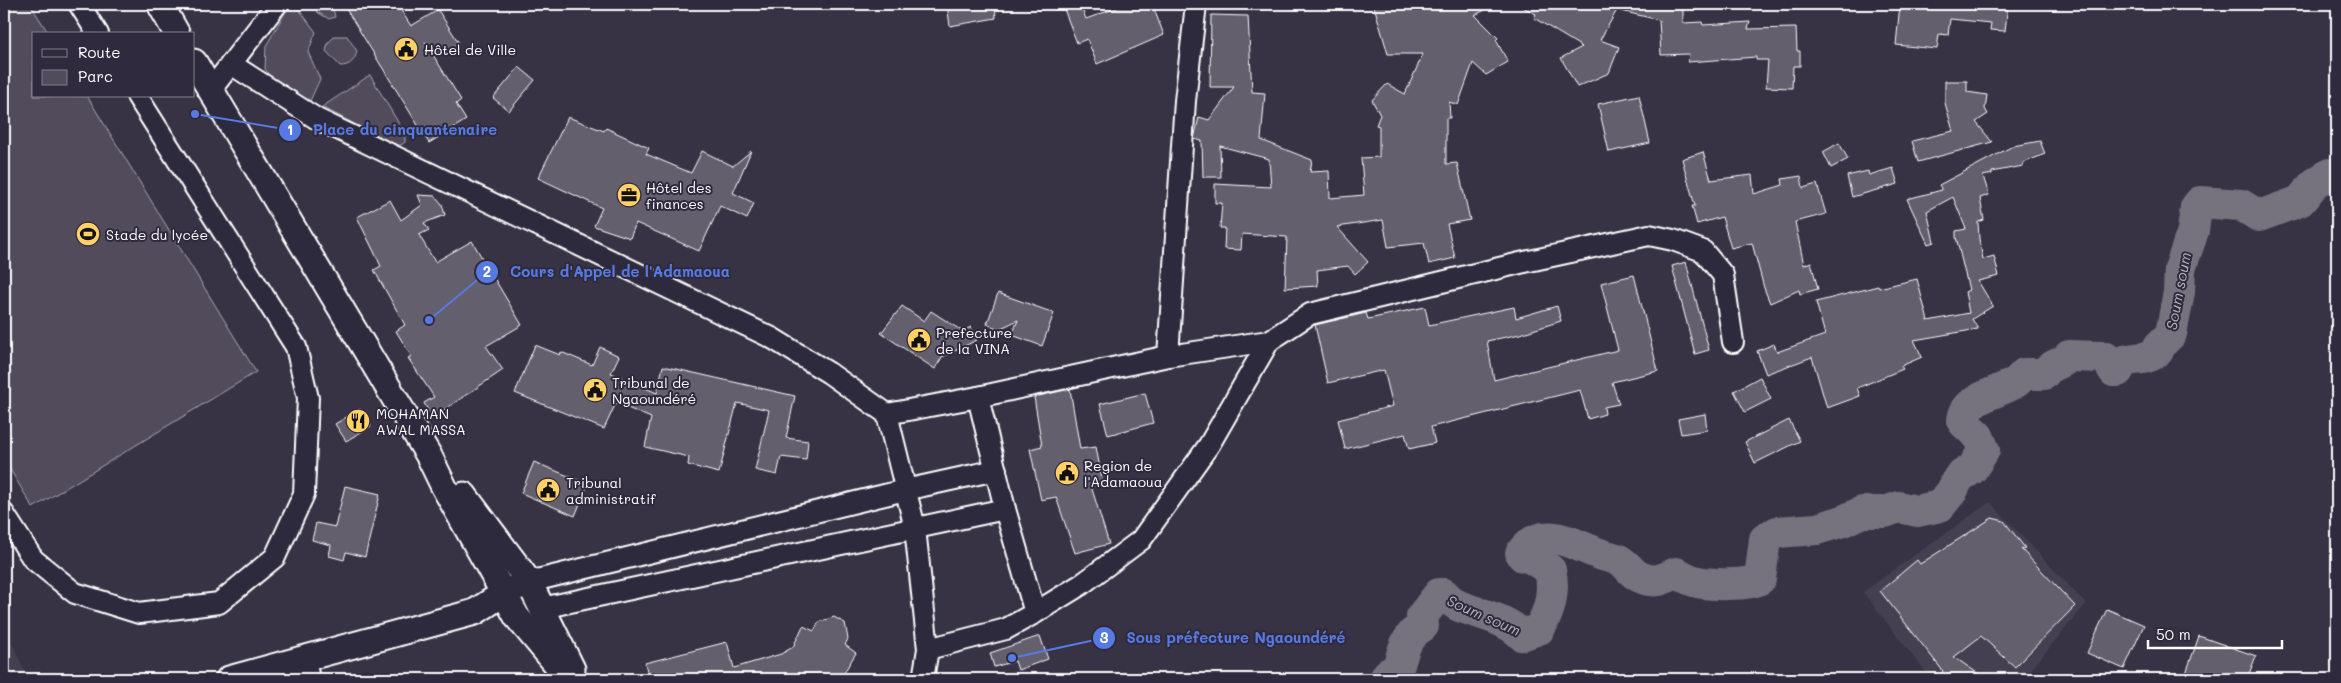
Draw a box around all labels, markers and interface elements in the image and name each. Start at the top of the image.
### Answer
legend [32,32,195,98]
public building icon: Hôtel de Ville [393,36,419,62]
place label: Hôtel de Ville [424,40,516,59]
text: Route [78,42,121,62]
text: Parc [78,66,113,86]
callout: Place du cinquantenaire [277,115,507,145]
text: 1 [287,119,293,139]
text: Place du cinquantenaire [313,119,497,139]
place label: Hôtel des finances [646,178,711,213]
office icon: Hôtel des finances [616,182,642,208]
sports icon: Stade du lycée [75,221,101,247]
place label: Stade du lycée [106,225,208,244]
water label: Soum soum [2161,250,2195,332]
callout: Cours d'Appel de l'Adamaoua [475,257,740,287]
text: 2 [483,261,491,281]
text: Cours d'Appel de l'Adamaoua [510,261,730,281]
place label: Prefecture de la VINA [936,323,1012,358]
public building icon: Prefecture de la VINA [906,327,932,353]
place label: Tribunal de Ngaoundéré [612,373,696,408]
public building icon: Tribunal de Ngaoundéré [582,377,608,403]
place label: MOHAMAN AWAL MASSA [376,404,466,439]
restaurant icon: MOHAMAN AWAL MASSA [345,408,371,434]
place label: Region de l'Adamaoua [1084,456,1162,491]
public building icon: Region de l'Adamaoua [1054,460,1080,486]
place label: Tribunal administratif [566,473,656,508]
public building icon: Tribunal administratif [535,477,561,503]
water label: Soum soum [1444,590,1524,640]
scale bar [2148,618,2282,650]
callout: Sous préfecture Ngaoundéré [1091,623,1355,653]
text: 50 m [2156,624,2191,644]
text: 3 [1099,627,1109,647]
text: Sous préfecture Ngaoundéré [1126,627,1346,647]

